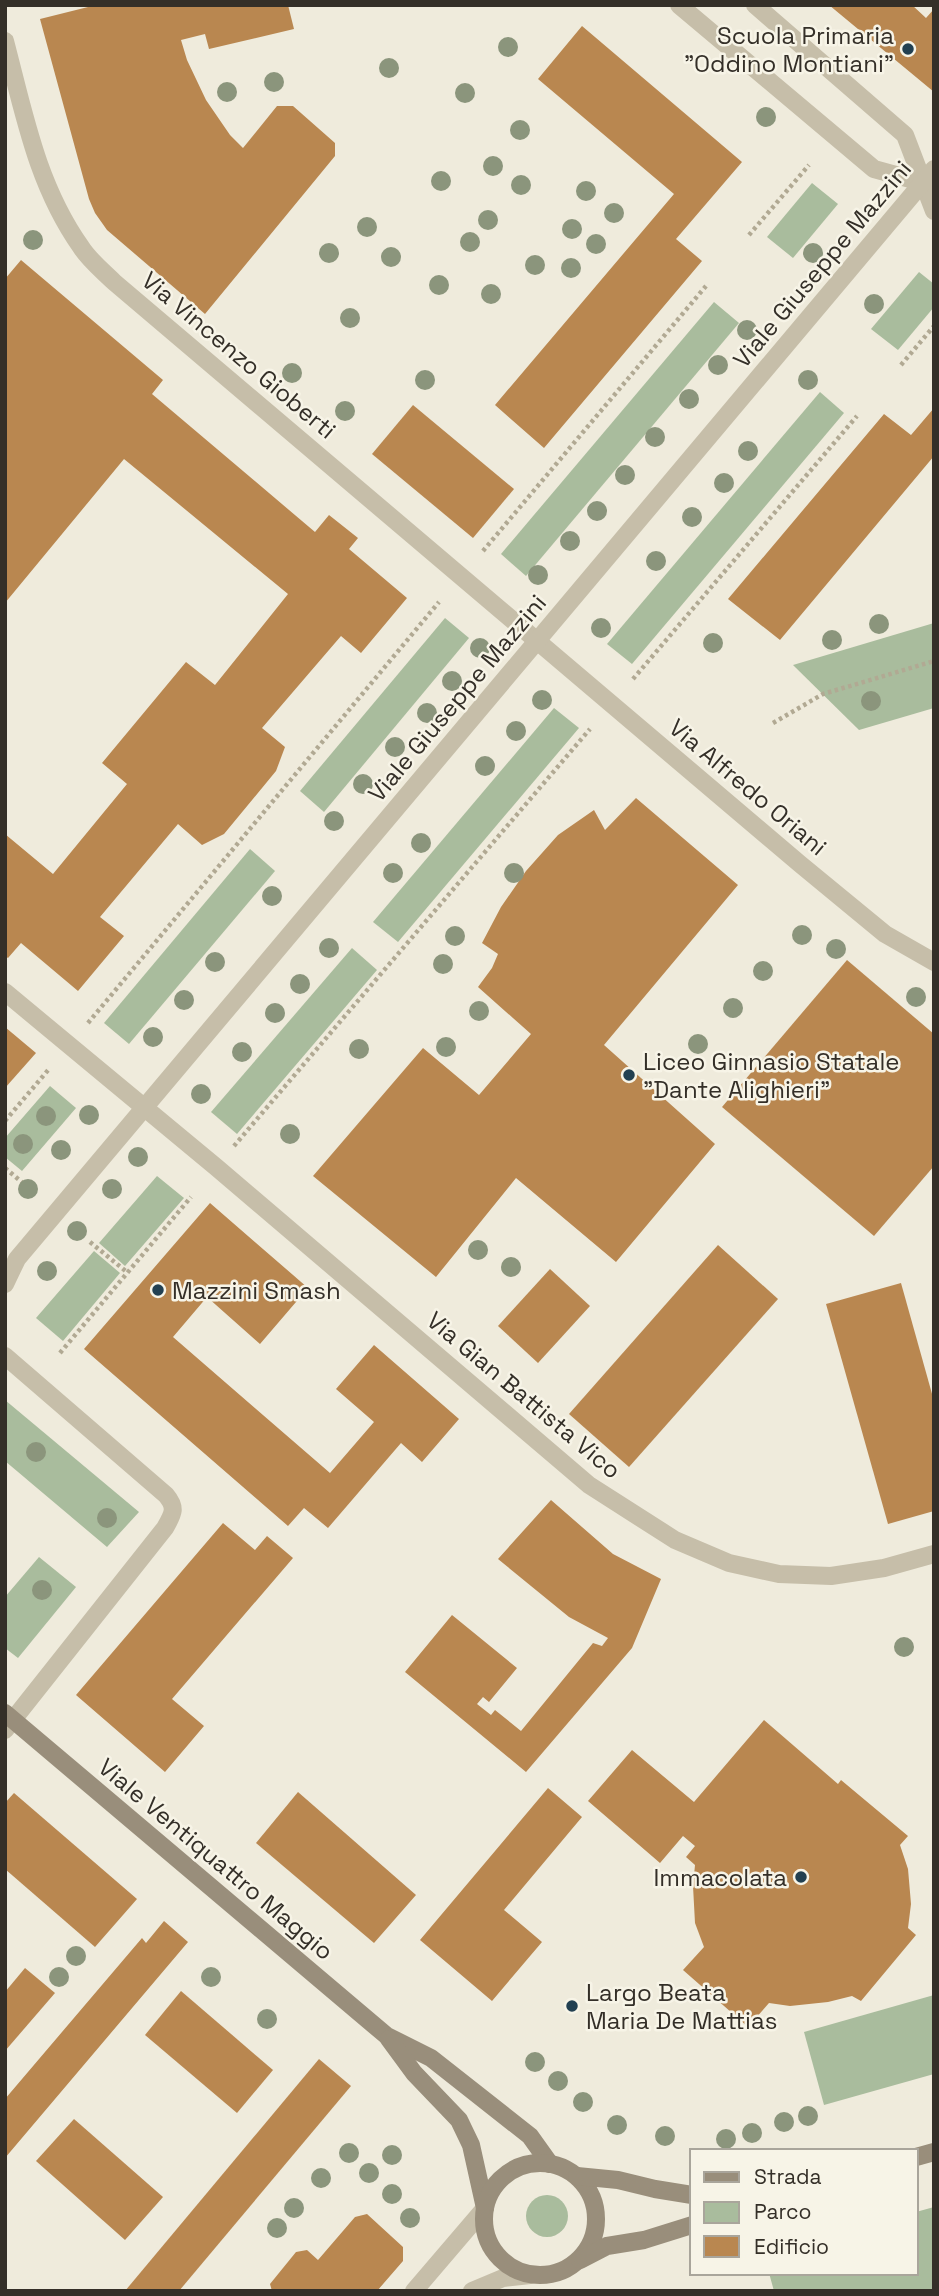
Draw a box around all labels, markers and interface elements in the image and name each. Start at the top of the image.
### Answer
place label: Scuola Primaria "Oddino Montiani" [684,20,894,79]
marker: Scuola Primaria "Oddino Montiani" [900,41,916,57]
street label: Viale Giuseppe Mazzini [726,154,918,374]
street label: Via Vincenzo Gioberti [135,265,343,445]
street label: Viale Giuseppe Mazzini [361,588,553,808]
street label: Via Alfredo Oriani [663,712,833,862]
place label: Liceo Ginnasio Statale "Dante Alighieri" [643,1046,899,1105]
marker: Liceo Ginnasio Statale "Dante Alighieri" [621,1067,637,1083]
place label: Mazzini Smash [172,1275,341,1306]
marker: Mazzini Smash [150,1282,166,1298]
street label: Via Gian Battista Vico [420,1305,628,1485]
street label: Viale Ventiquattro Maggio [92,1751,340,1967]
place label: Immacolata [654,1862,787,1893]
marker: Immacolata [793,1869,809,1885]
place label: Largo Beata Maria De Mattias [586,1977,777,2036]
marker: Largo Beata Maria De Mattias [564,1998,580,2014]
legend [690,2149,918,2275]
text: Strada [754,2163,821,2190]
text: Parco [754,2198,812,2225]
text: Edificio [754,2233,829,2260]

